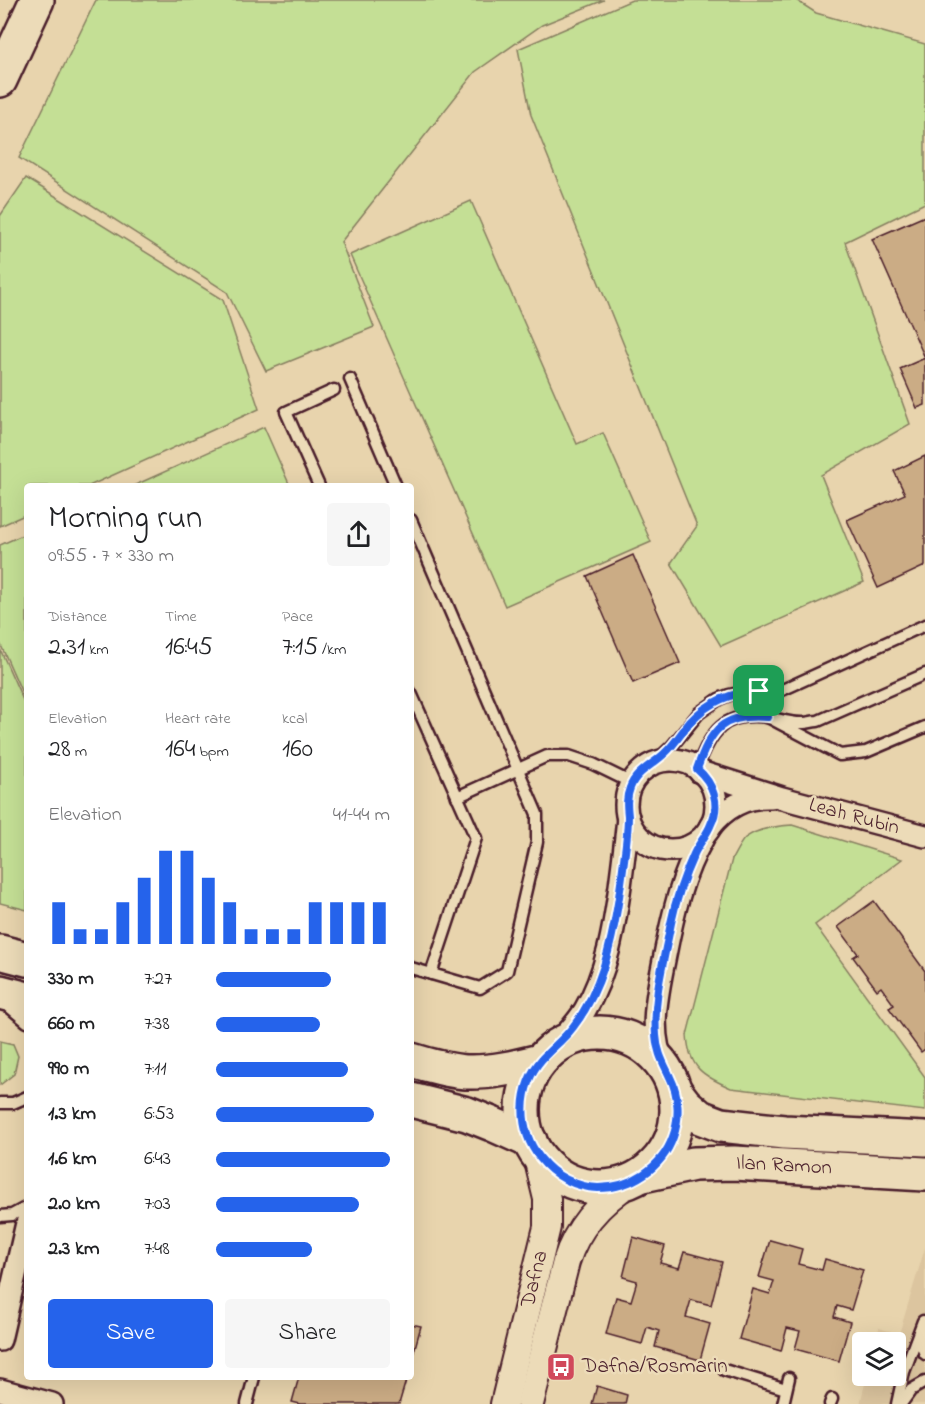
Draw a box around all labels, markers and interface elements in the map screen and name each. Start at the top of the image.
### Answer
text: Morning run [48,495,202,543]
button: share [327,503,390,566]
text: 09:55 · 7 × 330 m [48,542,174,571]
text: Distance [48,605,107,629]
text: Time [165,605,197,629]
text: Pace [282,605,313,629]
text: 2.31 [48,629,85,667]
text: 16:45 [165,629,213,667]
text: 7:15 [282,629,318,667]
text: km [85,638,109,662]
text: /km [318,638,346,662]
pin [733,665,784,716]
icon: arrive [742,674,775,707]
text: Elevation [48,707,107,731]
text: Heart rate [165,707,231,731]
text: kcal [282,707,307,731]
text: 28 [48,731,71,769]
text: 164 [165,731,195,769]
text: 160 [282,731,313,769]
text: m [71,740,87,764]
text: bpm [195,740,229,764]
street label: Leah Rubin [805,791,903,843]
text: Elevation [48,801,122,830]
text: 41–44 m [333,801,390,830]
text: 330 m [48,965,94,994]
text: 7:27 [144,965,172,994]
text: 660 m [48,1010,95,1039]
text: 7:38 [144,1010,170,1039]
text: 990 m [48,1055,89,1084]
text: 7:11 [144,1055,167,1084]
text: 1.3 km [48,1100,96,1129]
text: 6:53 [144,1100,174,1129]
text: 1.6 km [48,1145,97,1174]
text: 6:43 [144,1145,171,1174]
street label: Ilan Ramon [735,1149,833,1183]
text: 2.0 km [48,1190,100,1219]
text: 7:03 [144,1190,171,1219]
text: 2.3 km [48,1235,100,1264]
text: 7:48 [144,1235,170,1264]
street label: Dafna [513,1247,557,1312]
button: Save [48,1299,213,1368]
button: Share [225,1299,390,1368]
map controls [852,1332,906,1386]
button: layers [852,1332,906,1386]
bus stop icon: Dafna/Rosmarin [545,1351,577,1383]
place label: Dafna/Rosmarin [581,1352,728,1382]

